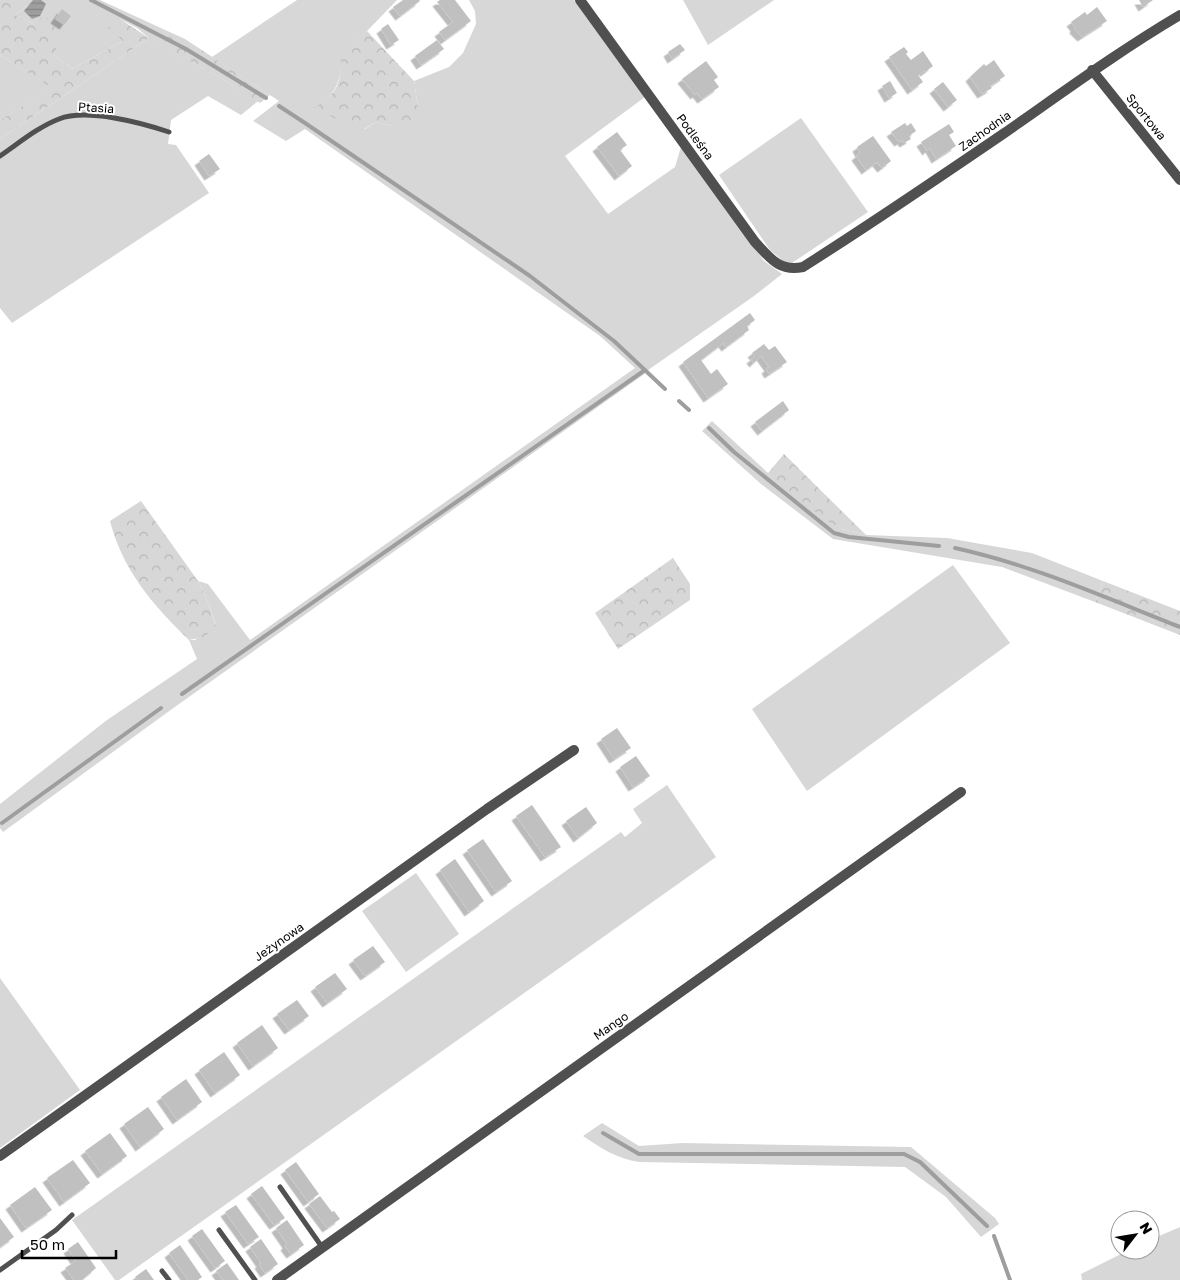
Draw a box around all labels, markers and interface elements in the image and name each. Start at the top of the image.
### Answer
street label: Sportowa [1123,90,1170,143]
street label: Ptasia [78,99,114,116]
street label: Zachodnia [956,107,1014,154]
street label: Podleśna [674,111,717,163]
street label: Jeżynowa [251,919,306,964]
street label: Mango [590,1008,631,1043]
north arrow [1110,1210,1160,1260]
text: N [1137,1219,1157,1237]
scale bar [22,1228,116,1260]
text: 50 m [30,1235,65,1253]

